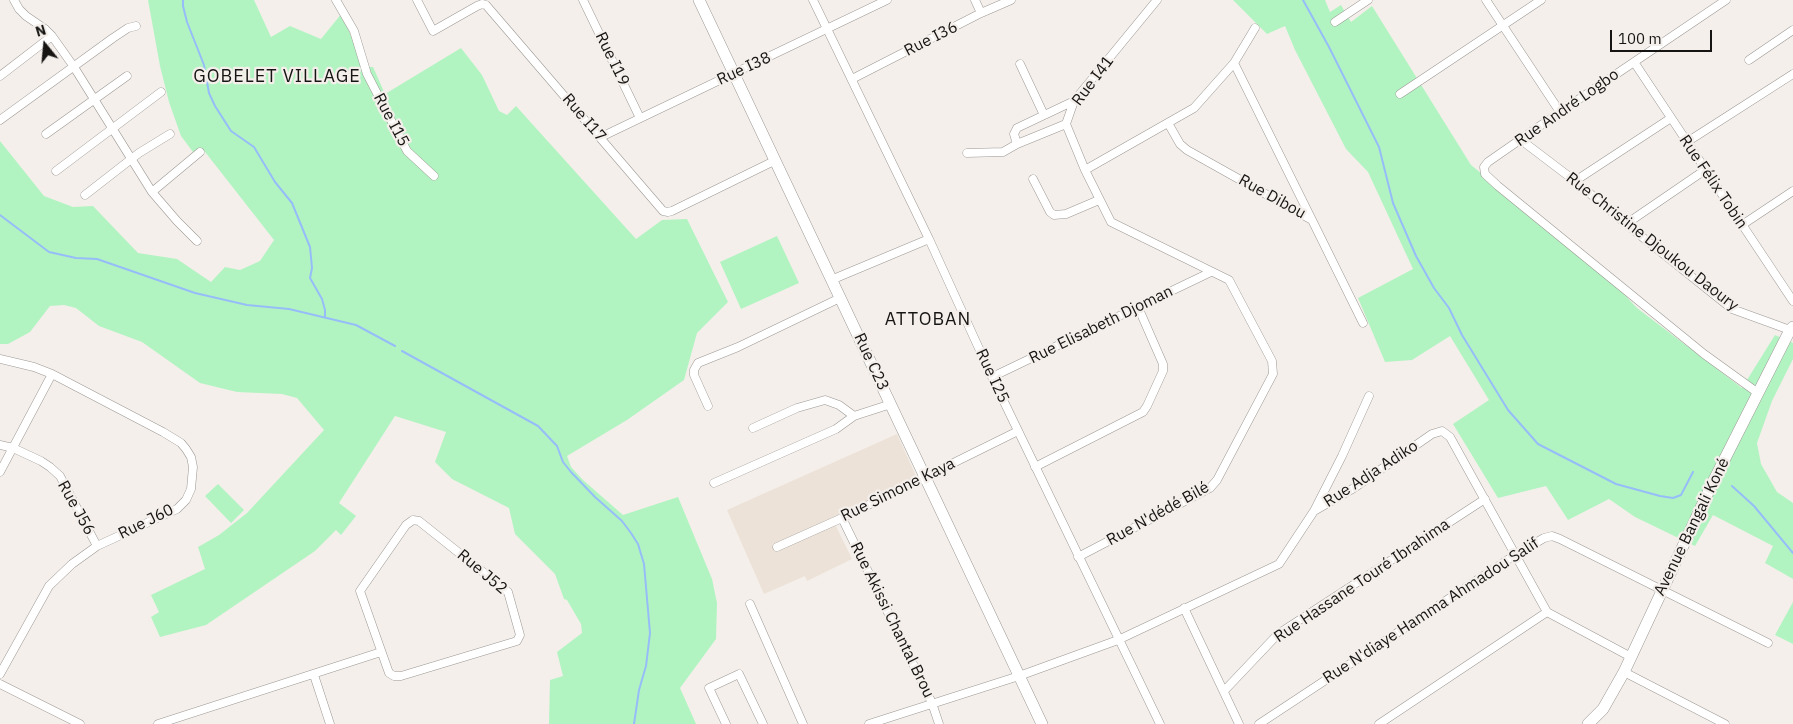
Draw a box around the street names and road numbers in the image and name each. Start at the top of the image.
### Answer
street label: Rue I36 [901,17,961,61]
street label: Rue I19 [591,29,633,89]
street label: Rue I38 [714,48,774,90]
street label: Rue I41 [1068,52,1118,110]
street label: Rue André Logbo [1511,65,1623,151]
street label: Rue I15 [369,90,413,150]
street label: Rue I17 [558,90,610,146]
street label: Rue Félix Tobin [1675,131,1751,233]
street label: Rue Christine Djoukou Daoury [1562,169,1742,315]
street label: Rue Dibou [1235,171,1309,223]
street label: Rue Elisabeth Djoman [1026,282,1176,368]
street label: Rue C23 [849,330,893,394]
street label: Rue I25 [971,346,1013,406]
street label: Rue Adja Adiko [1320,436,1422,512]
street label: Rue Simone Kaya [838,454,958,526]
street label: Avenue Bangali Koné [1650,455,1734,599]
street label: Rue J56 [53,477,99,539]
street label: Rue N'dédé Bilé [1103,478,1213,550]
street label: Rue J60 [115,500,177,544]
street label: Rue Hassane Touré Ibrahima [1271,515,1453,647]
street label: Rue N'diaye Hamma Ahmadou Salif [1320,534,1542,688]
street label: Rue Akissi Chantal Brou [846,539,938,701]
street label: Rue J52 [453,546,511,598]

